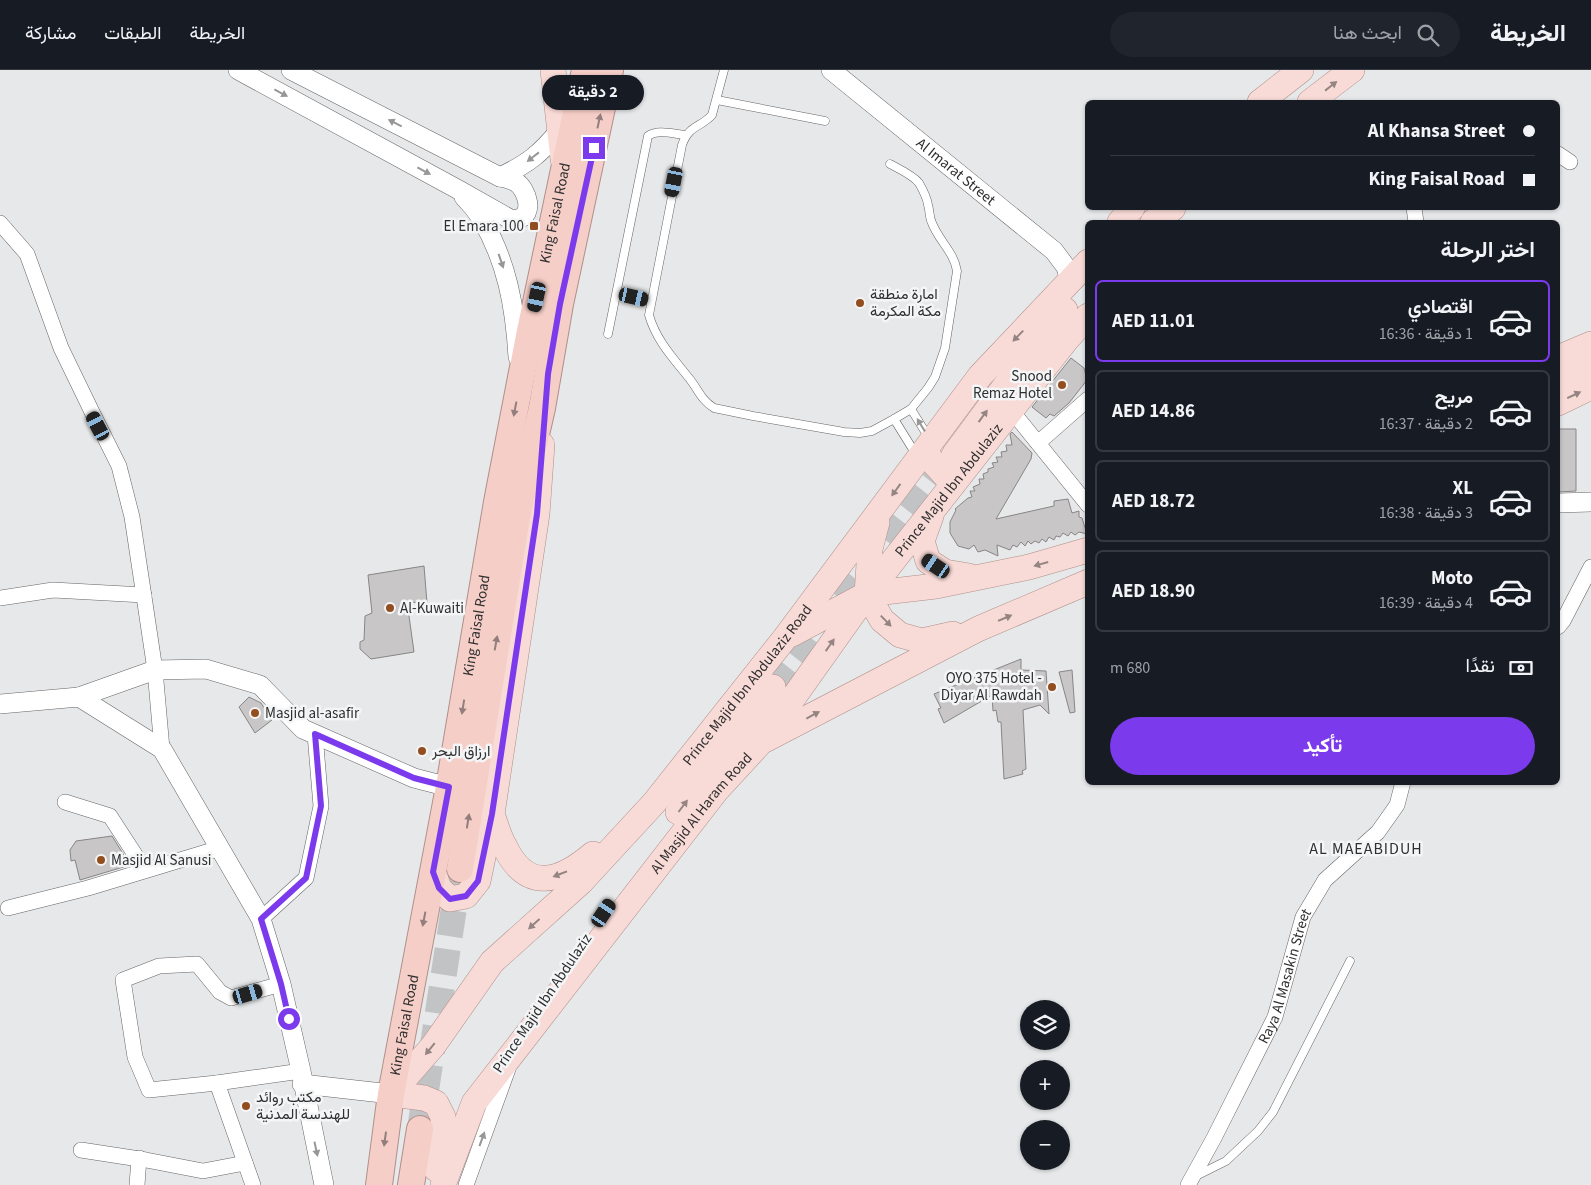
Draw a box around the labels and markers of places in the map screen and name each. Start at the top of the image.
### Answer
place label: El Emara 100 [444,216,524,237]
marker: El Emara 100 [528,220,540,232]
place label: امارة منطقة مكة المكرمة [870,284,941,322]
marker: امارة منطقة مكة المكرمة [854,297,866,309]
place label: Snood Remaz Hotel [973,366,1052,404]
marker: Snood Remaz Hotel [1056,379,1068,391]
place label: Al-Kuwaiti [400,598,464,619]
marker: Al-Kuwaiti [384,602,396,614]
place label: OYO 375 Hotel - Diyar Al Rawdah [941,668,1042,706]
marker: OYO 375 Hotel - Diyar Al Rawdah [1046,681,1058,693]
place label: Masjid al-asafir [265,703,360,724]
marker: Masjid al-asafir [249,707,261,719]
place label: ارزاق البحر [431,741,490,762]
marker: ارزاق البحر [416,745,428,757]
place label: Masjid Al Sanusi [111,850,211,871]
marker: Masjid Al Sanusi [95,854,107,866]
place label: مكتب روائد للهندسة المدنية [256,1087,350,1125]
marker: مكتب روائد للهندسة المدنية [240,1100,252,1112]

